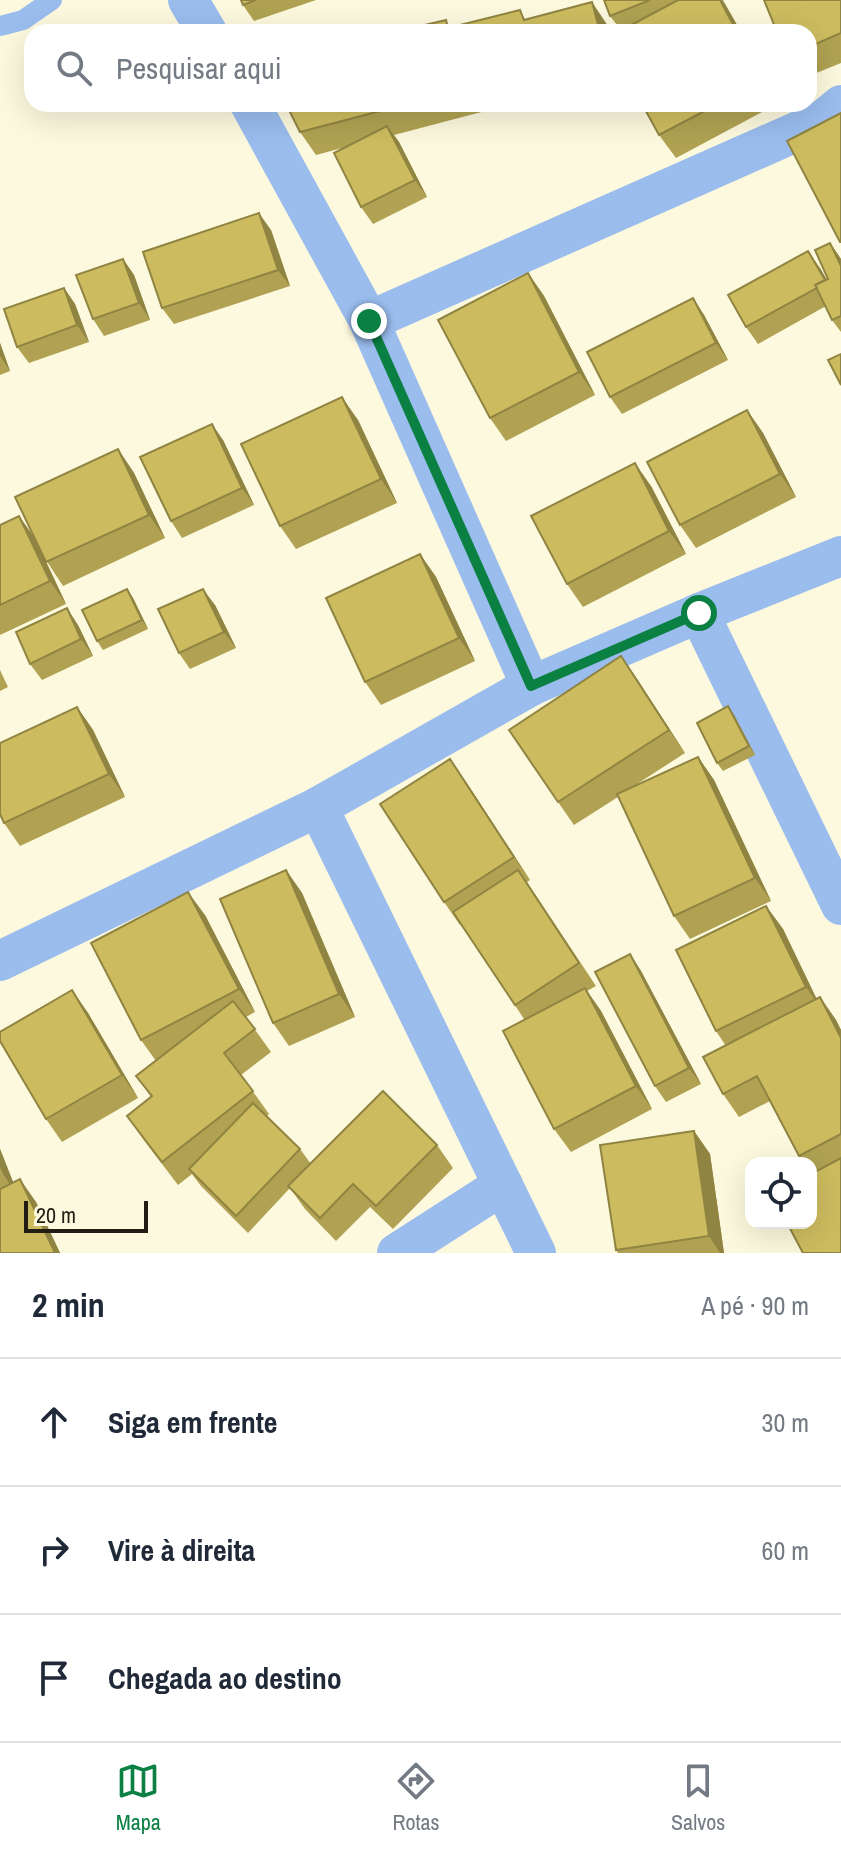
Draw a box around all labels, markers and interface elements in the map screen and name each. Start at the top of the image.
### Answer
search box [24,24,817,112]
icon: search [52,46,96,90]
text: Pesquisar aqui [116,48,281,88]
route end [351,303,387,339]
route start [681,595,717,631]
map controls [745,1157,817,1229]
button: locate [745,1157,817,1229]
scale bar [24,1197,148,1233]
text: 20 m [36,1200,76,1230]
text: 2 min [32,1282,105,1328]
text: A pé · 90 m [701,1288,809,1323]
icon: ahead [32,1400,76,1444]
text: Siga em frente [108,1402,278,1442]
text: 30 m [762,1405,809,1440]
icon: right [32,1528,76,1572]
text: Vire à direita [108,1530,255,1570]
text: 60 m [762,1533,809,1568]
icon: arrive [32,1656,76,1700]
text: Chegada ao destino [108,1658,342,1698]
tab: Mapa [116,1759,161,1837]
tab: Rotas [392,1759,440,1837]
tab: Salvos [671,1759,725,1837]

